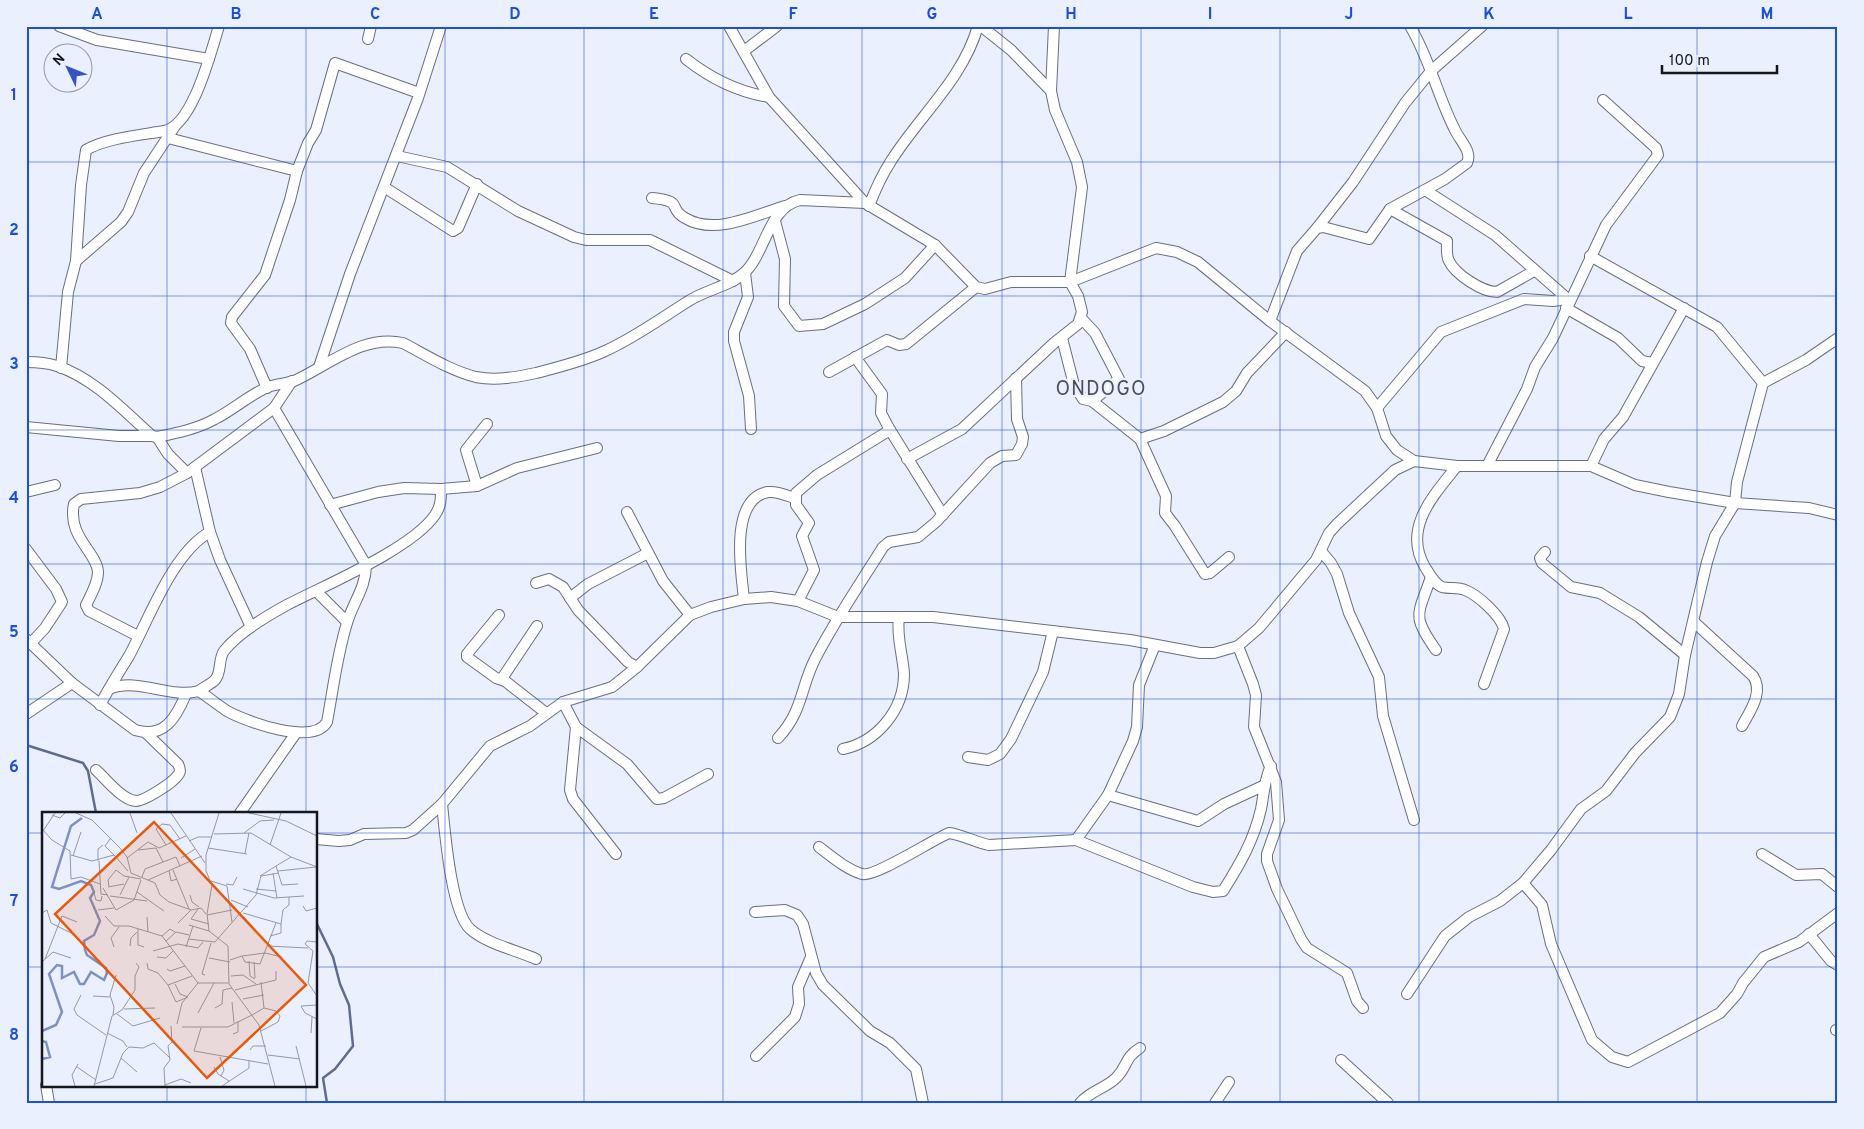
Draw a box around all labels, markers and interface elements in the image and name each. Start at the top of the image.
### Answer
text: A [91,5,103,25]
text: B [230,5,242,25]
text: C [370,5,380,25]
text: D [509,5,521,25]
text: E [649,5,659,25]
text: F [788,5,798,25]
text: G [927,5,937,25]
text: H [1065,5,1077,25]
text: I [1208,5,1212,25]
text: J [1345,5,1353,25]
text: K [1483,5,1495,25]
text: L [1623,5,1633,25]
text: M [1761,5,1773,25]
north arrow [42,42,92,92]
scale bar [1662,42,1776,74]
text: N [50,51,69,70]
text: 100 m [1669,52,1710,71]
text: 1 [11,86,17,106]
text: 2 [9,221,19,241]
text: 3 [9,355,19,375]
district label: ONDOGO [1055,377,1147,403]
text: 4 [9,489,19,509]
text: 5 [9,623,19,643]
text: 6 [9,758,19,778]
inset map [42,812,318,1086]
text: 7 [10,892,18,912]
text: 8 [9,1026,19,1046]

